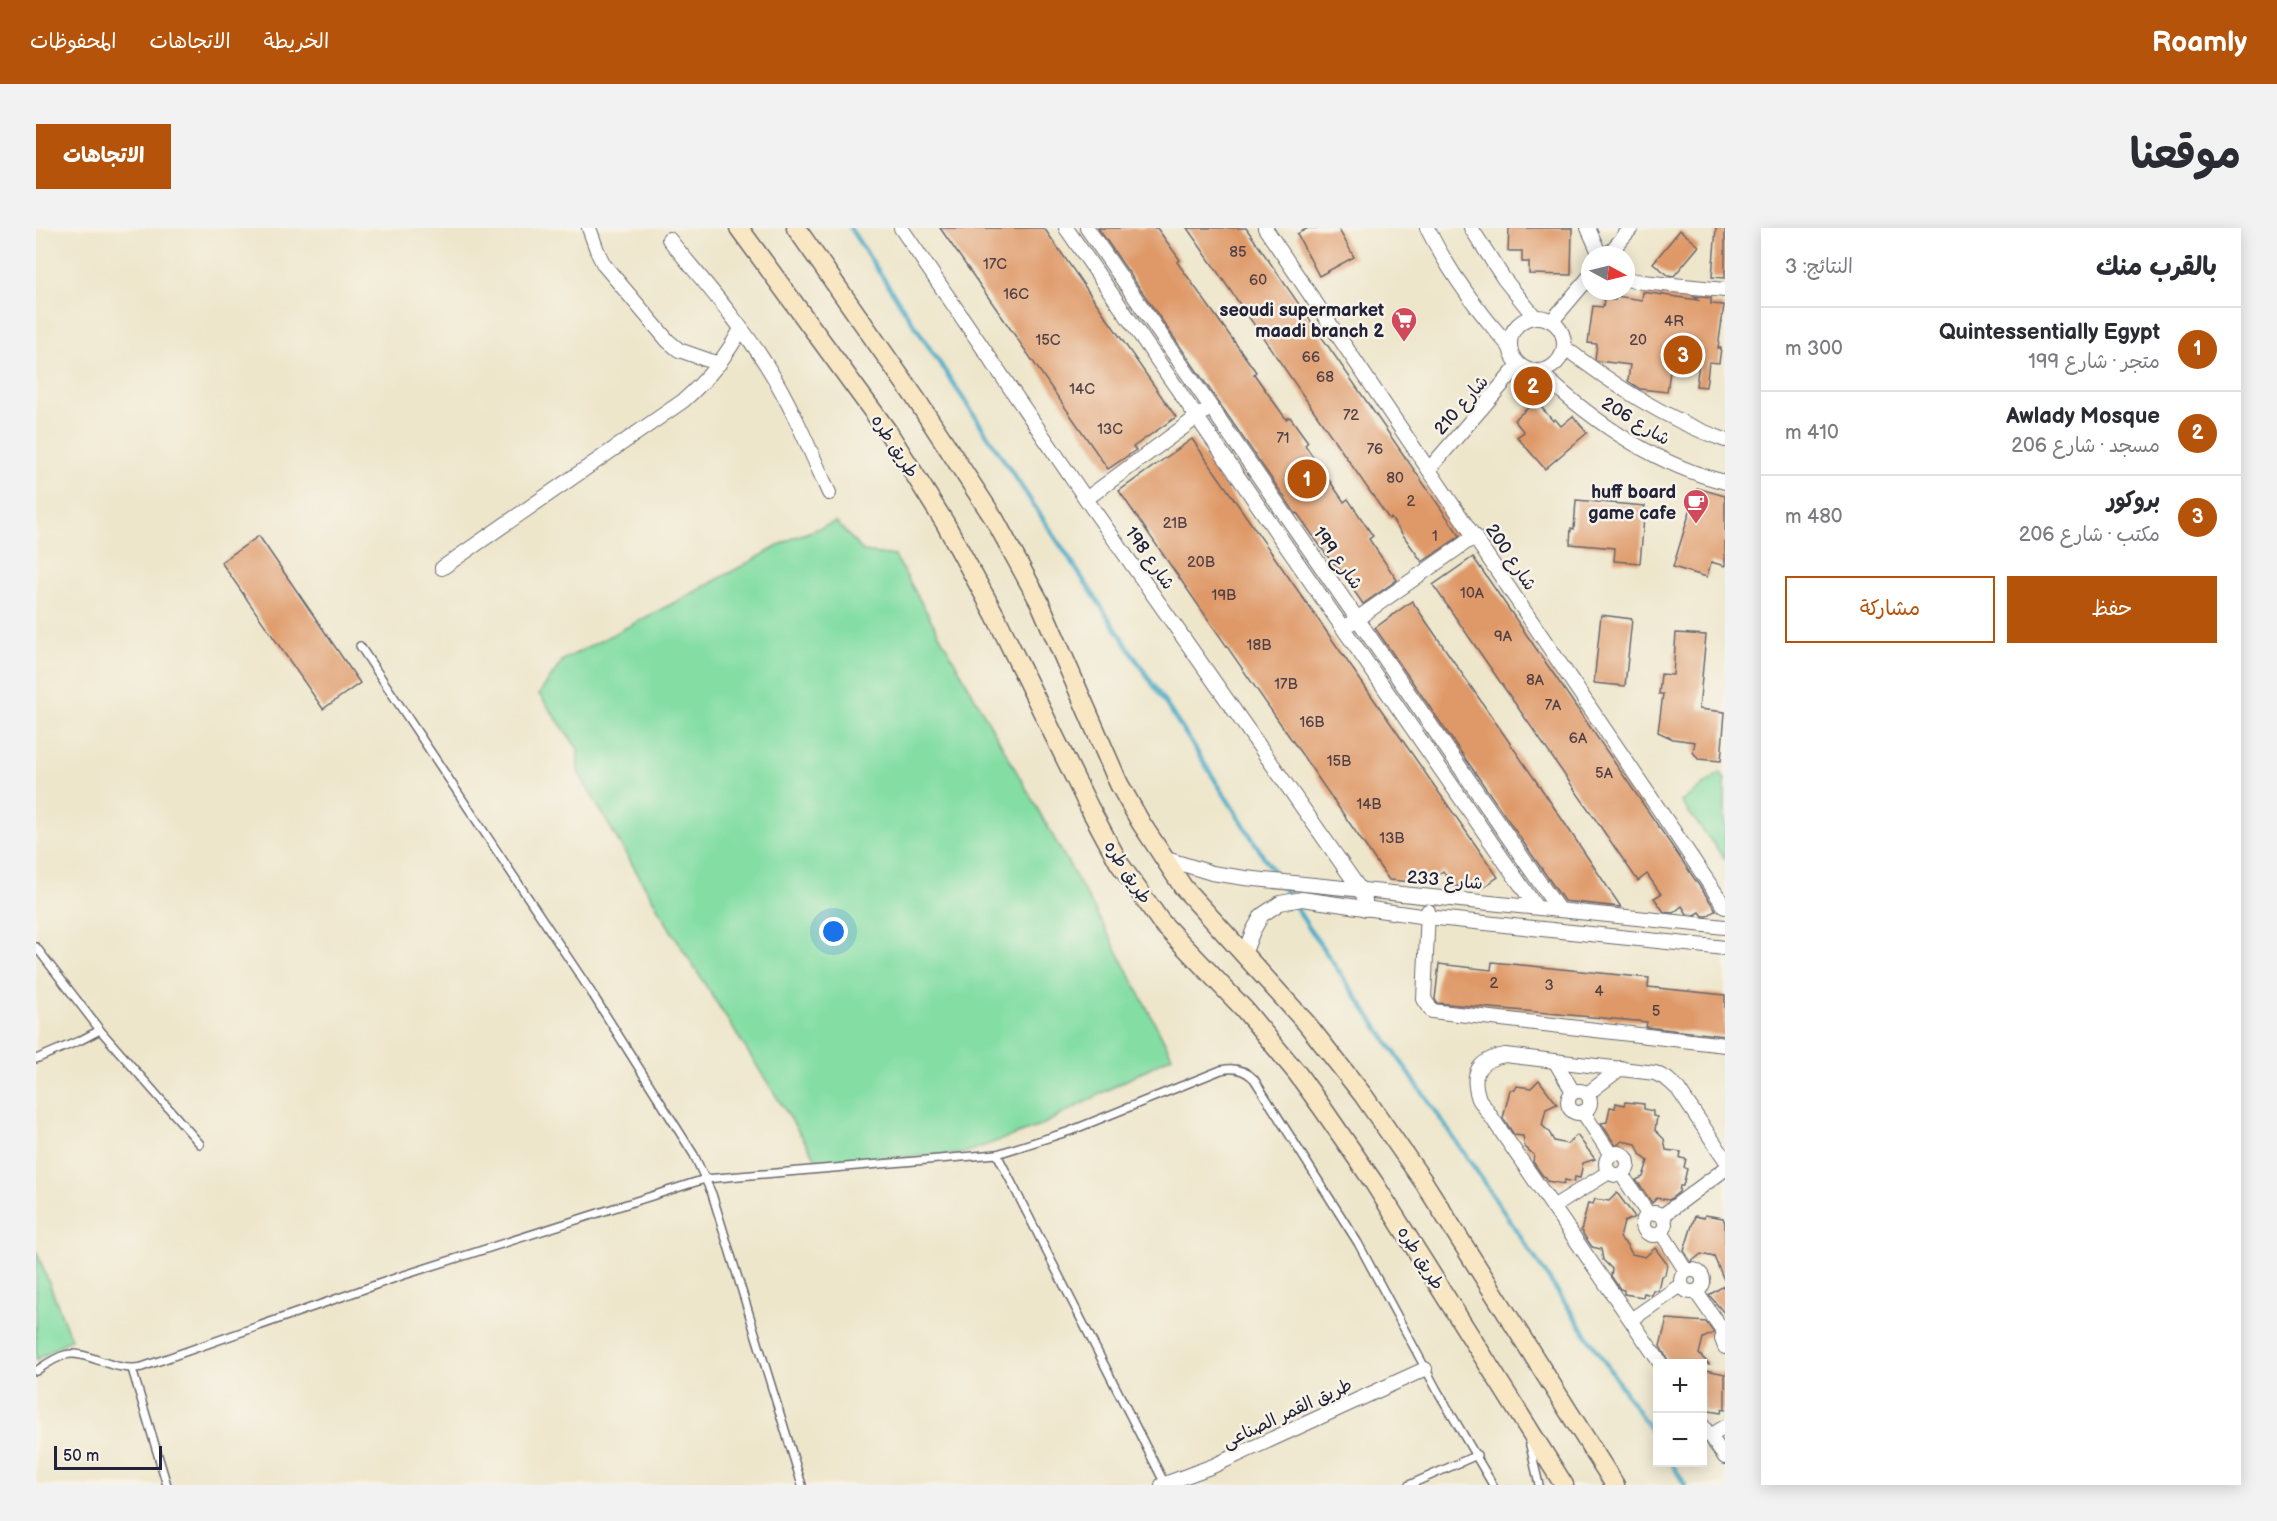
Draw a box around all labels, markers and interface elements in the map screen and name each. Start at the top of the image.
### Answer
text: Roamly [2152,26,2247,59]
text: المحفوظات [30,29,116,54]
text: الاتجاهات [149,29,231,54]
text: الخريطة [264,29,329,54]
button: الاتجاهات [36,124,171,189]
text: موقعنا [2130,130,2241,181]
house number: 85 [1229,243,1247,262]
north arrow [1581,246,1635,300]
text: بالقرب منك [2096,252,2217,283]
house number: 17C [983,255,1007,274]
text: النتائج: 3 [1785,255,1853,279]
house number: 60 [1249,271,1267,290]
house number: 16C [1003,285,1029,304]
place label: seoudi supermarket maadi branch 2 [1220,300,1384,342]
supermarket icon: seoudi supermarket maadi branch 2 [1389,305,1419,343]
house number: 4R [1664,312,1684,331]
text: Quintessentially Egypt [1939,319,2160,346]
house number: 15C [1035,331,1061,350]
house number: 20 [1629,331,1647,350]
pin: 3 [1664,332,1702,378]
text: 300 m [1785,337,1843,361]
text: 1 [2193,337,2202,361]
house number: 66 [1302,348,1320,367]
text: متجر · شارع 199 [2028,350,2160,374]
pin: 2 [1514,364,1552,408]
house number: 68 [1316,368,1334,387]
street label: شارع 210 [1430,371,1494,440]
house number: 14C [1069,380,1095,399]
street label: شارع 206 [1597,393,1674,451]
text: Awlady Mosque [2006,403,2160,430]
house number: 72 [1343,406,1359,425]
street label: طريق طره [866,411,923,482]
house number: 13C [1097,420,1123,439]
text: 410 m [1785,421,1839,445]
text: 2 [2192,421,2204,445]
house number: 71 [1276,429,1290,448]
text: مسجد · شارع 206 [2011,434,2160,458]
house number: 76 [1367,440,1383,459]
pin: 1 [1288,456,1326,502]
house number: 80 [1386,469,1404,488]
place label: huff board game cafe [1588,482,1676,524]
cafe icon: huff board game cafe [1681,487,1711,525]
text: بروكور [2107,487,2160,514]
house number: 2 [1407,492,1416,511]
text: 480 m [1785,505,1843,529]
text: 3 [2192,505,2203,529]
house number: 21B [1163,514,1187,533]
street label: شارع 200 [1480,520,1540,595]
street label: شارع 198 [1120,523,1179,594]
street label: شارع 199 [1308,523,1367,594]
text: مكتب · شارع 206 [2019,523,2160,547]
house number: 1 [1432,527,1438,546]
house number: 20B [1187,553,1215,572]
button: مشاركة [1785,576,1995,643]
button: حفظ [2007,576,2217,643]
house number: 10A [1460,584,1485,603]
house number: 19B [1212,586,1236,605]
house number: 9A [1494,627,1513,646]
house number: 18B [1247,636,1271,655]
house number: 8A [1526,671,1545,690]
house number: 17B [1274,675,1298,694]
house number: 7A [1545,696,1562,715]
house number: 16B [1299,713,1325,732]
house number: 6A [1569,729,1588,748]
house number: 15B [1327,752,1351,771]
house number: 5A [1595,764,1614,783]
house number: 14B [1356,795,1382,814]
house number: 13B [1379,829,1405,848]
street label: طريق طره [1099,837,1156,908]
street label: شارع 233 [1406,867,1484,895]
your location [819,917,848,946]
house number: 2 [1490,974,1499,993]
house number: 3 [1544,976,1554,995]
house number: 4 [1594,982,1604,1001]
house number: 5 [1652,1002,1660,1021]
street label: طريق طره [1393,1223,1448,1294]
map controls [1653,1359,1707,1467]
button: + [1653,1359,1707,1413]
street label: طريق القمر الصناعى [1219,1374,1355,1453]
button: − [1653,1413,1707,1467]
scale bar [54,1443,162,1470]
text: 50 m [63,1447,99,1466]

